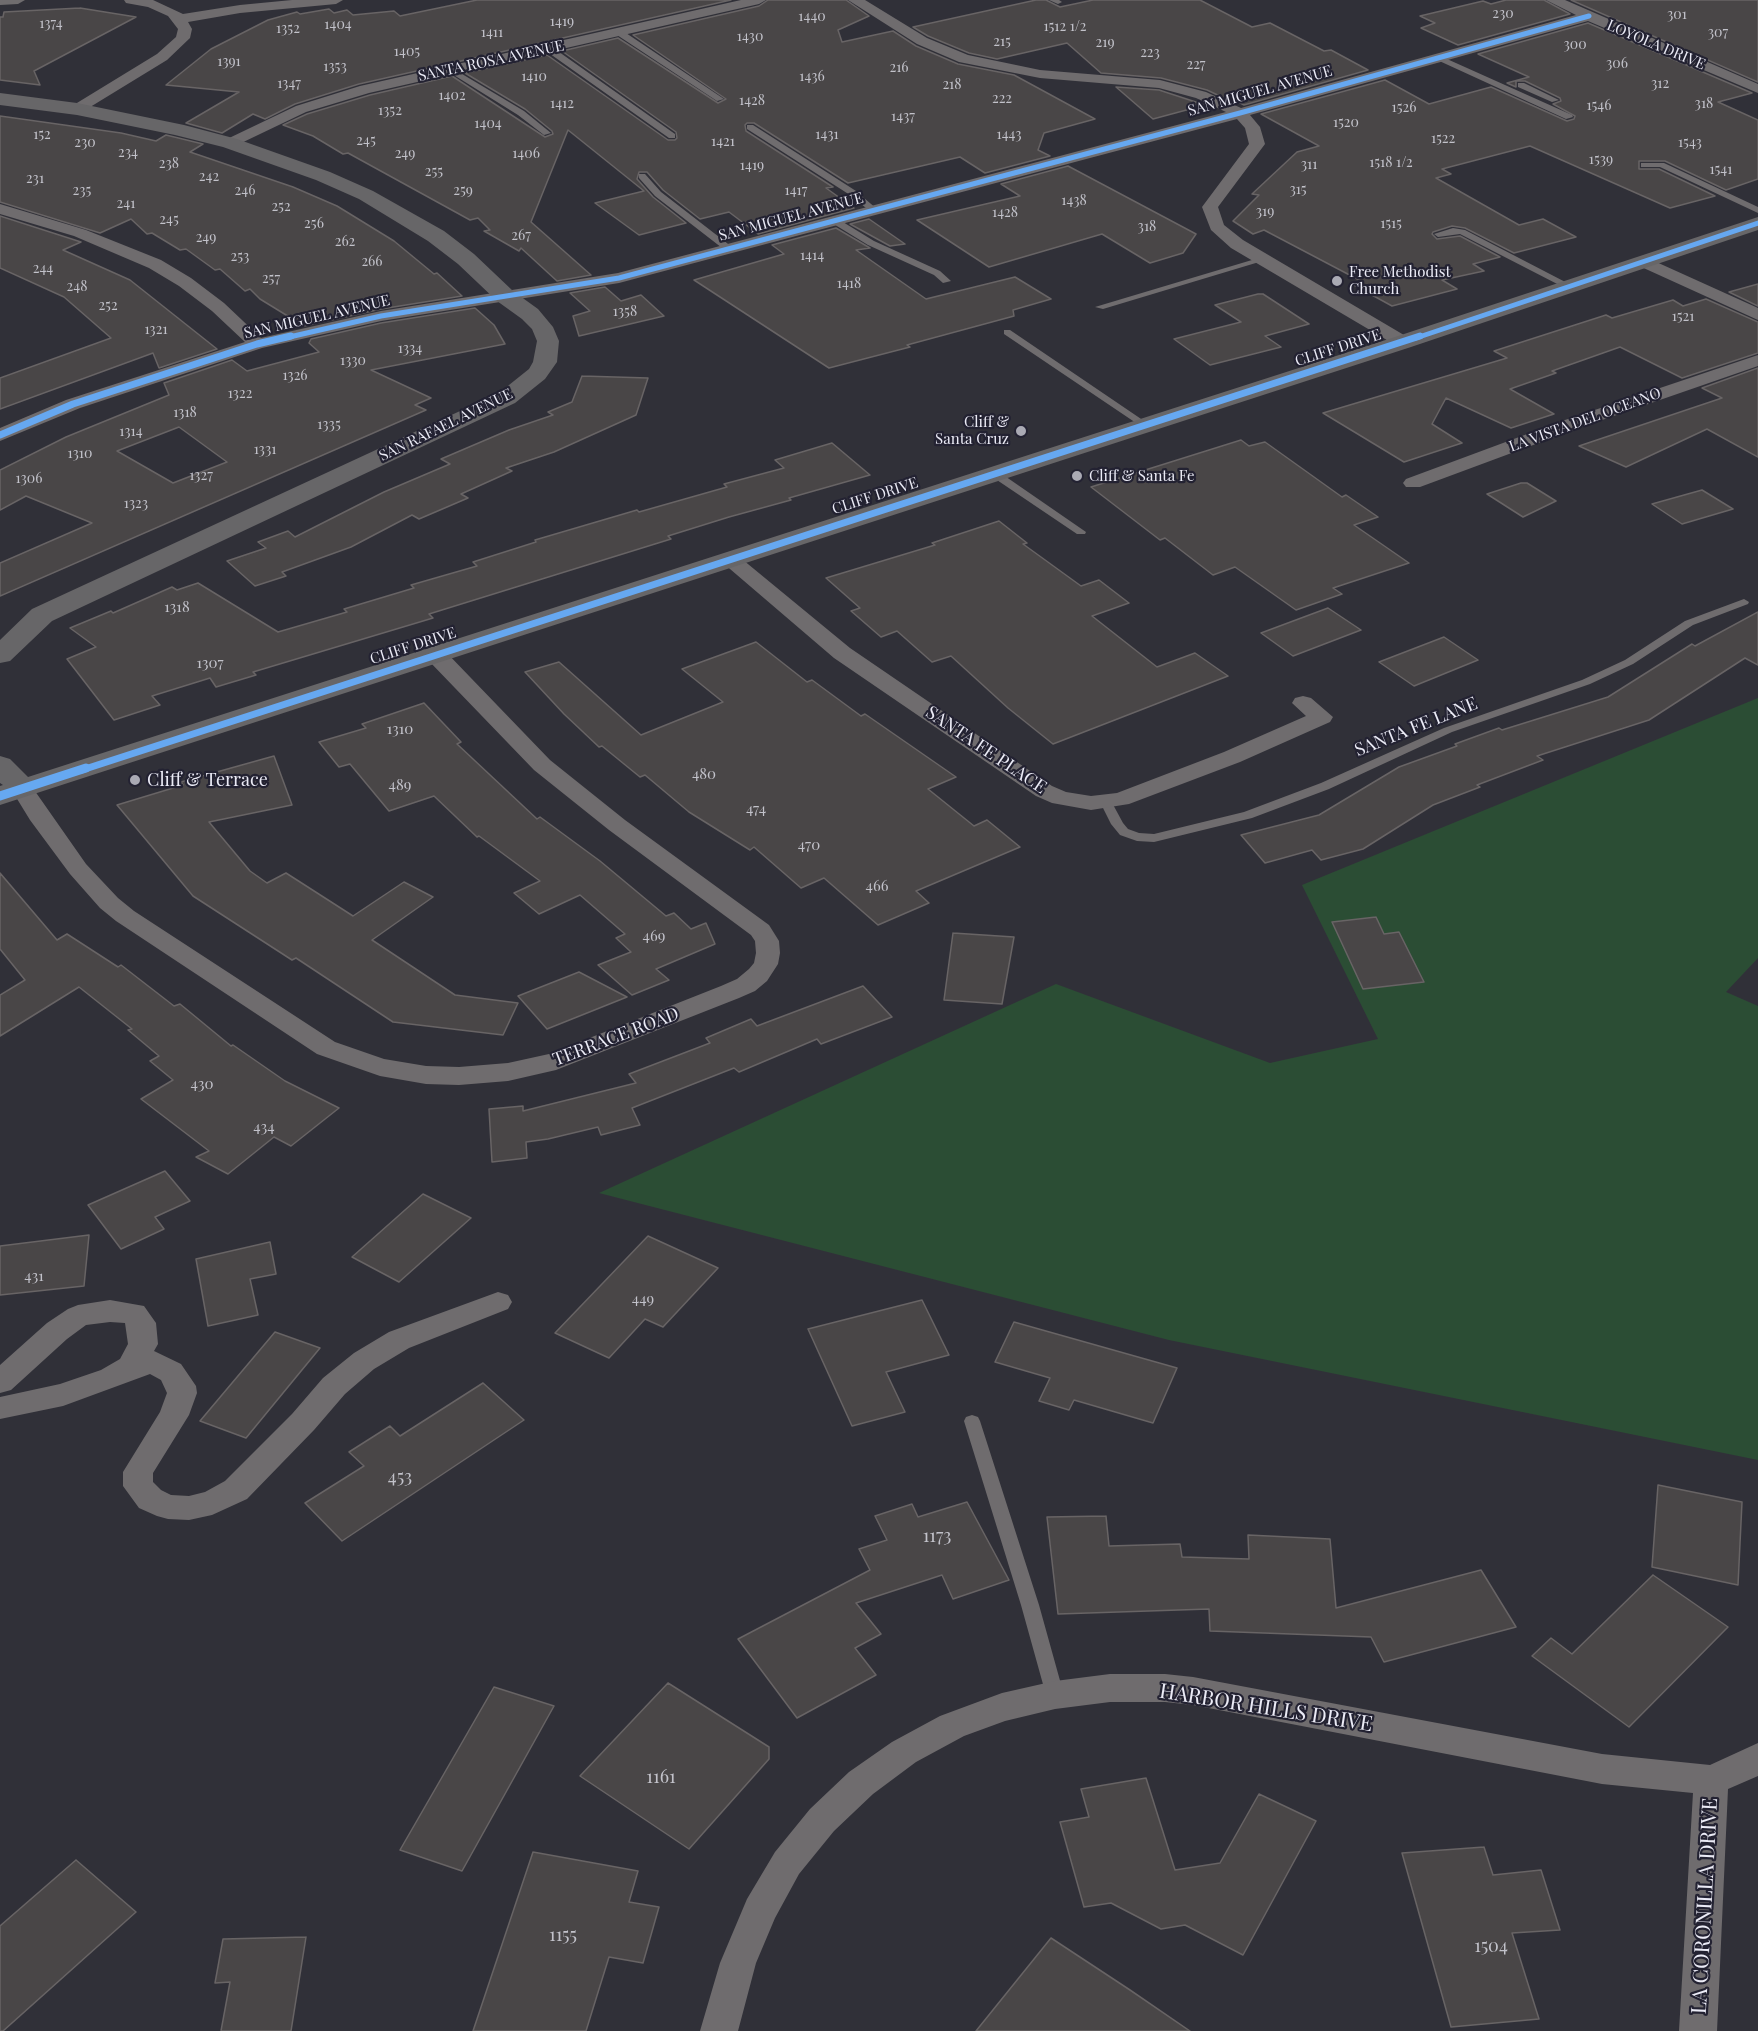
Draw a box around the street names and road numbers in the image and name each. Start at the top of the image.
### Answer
street label: LOYOLA DRIVE [1604,16,1708,74]
street label: SANTA ROSA AVENUE [416,37,566,85]
street label: SAN MIGUEL AVENUE [1186,62,1334,120]
street label: SAN MIGUEL AVENUE [717,189,865,245]
street label: SAN MIGUEL AVENUE [242,291,392,343]
street label: CLIFF DRIVE [1293,326,1383,370]
street label: LA VISTA DEL OCEANO [1507,384,1663,456]
street label: SAN RAFAEL AVENUE [376,385,516,465]
street label: CLIFF DRIVE [830,474,920,518]
street label: CLIFF DRIVE [368,624,458,668]
street label: SANTA FE LANE [1352,693,1480,761]
street label: SANTA FE PLACE [922,702,1050,798]
street label: TERRACE ROAD [550,1003,682,1071]
street label: HARBOR HILLS DRIVE [1158,1679,1374,1737]
street label: LA CORONILLA DRIVE [1687,1797,1723,2015]

